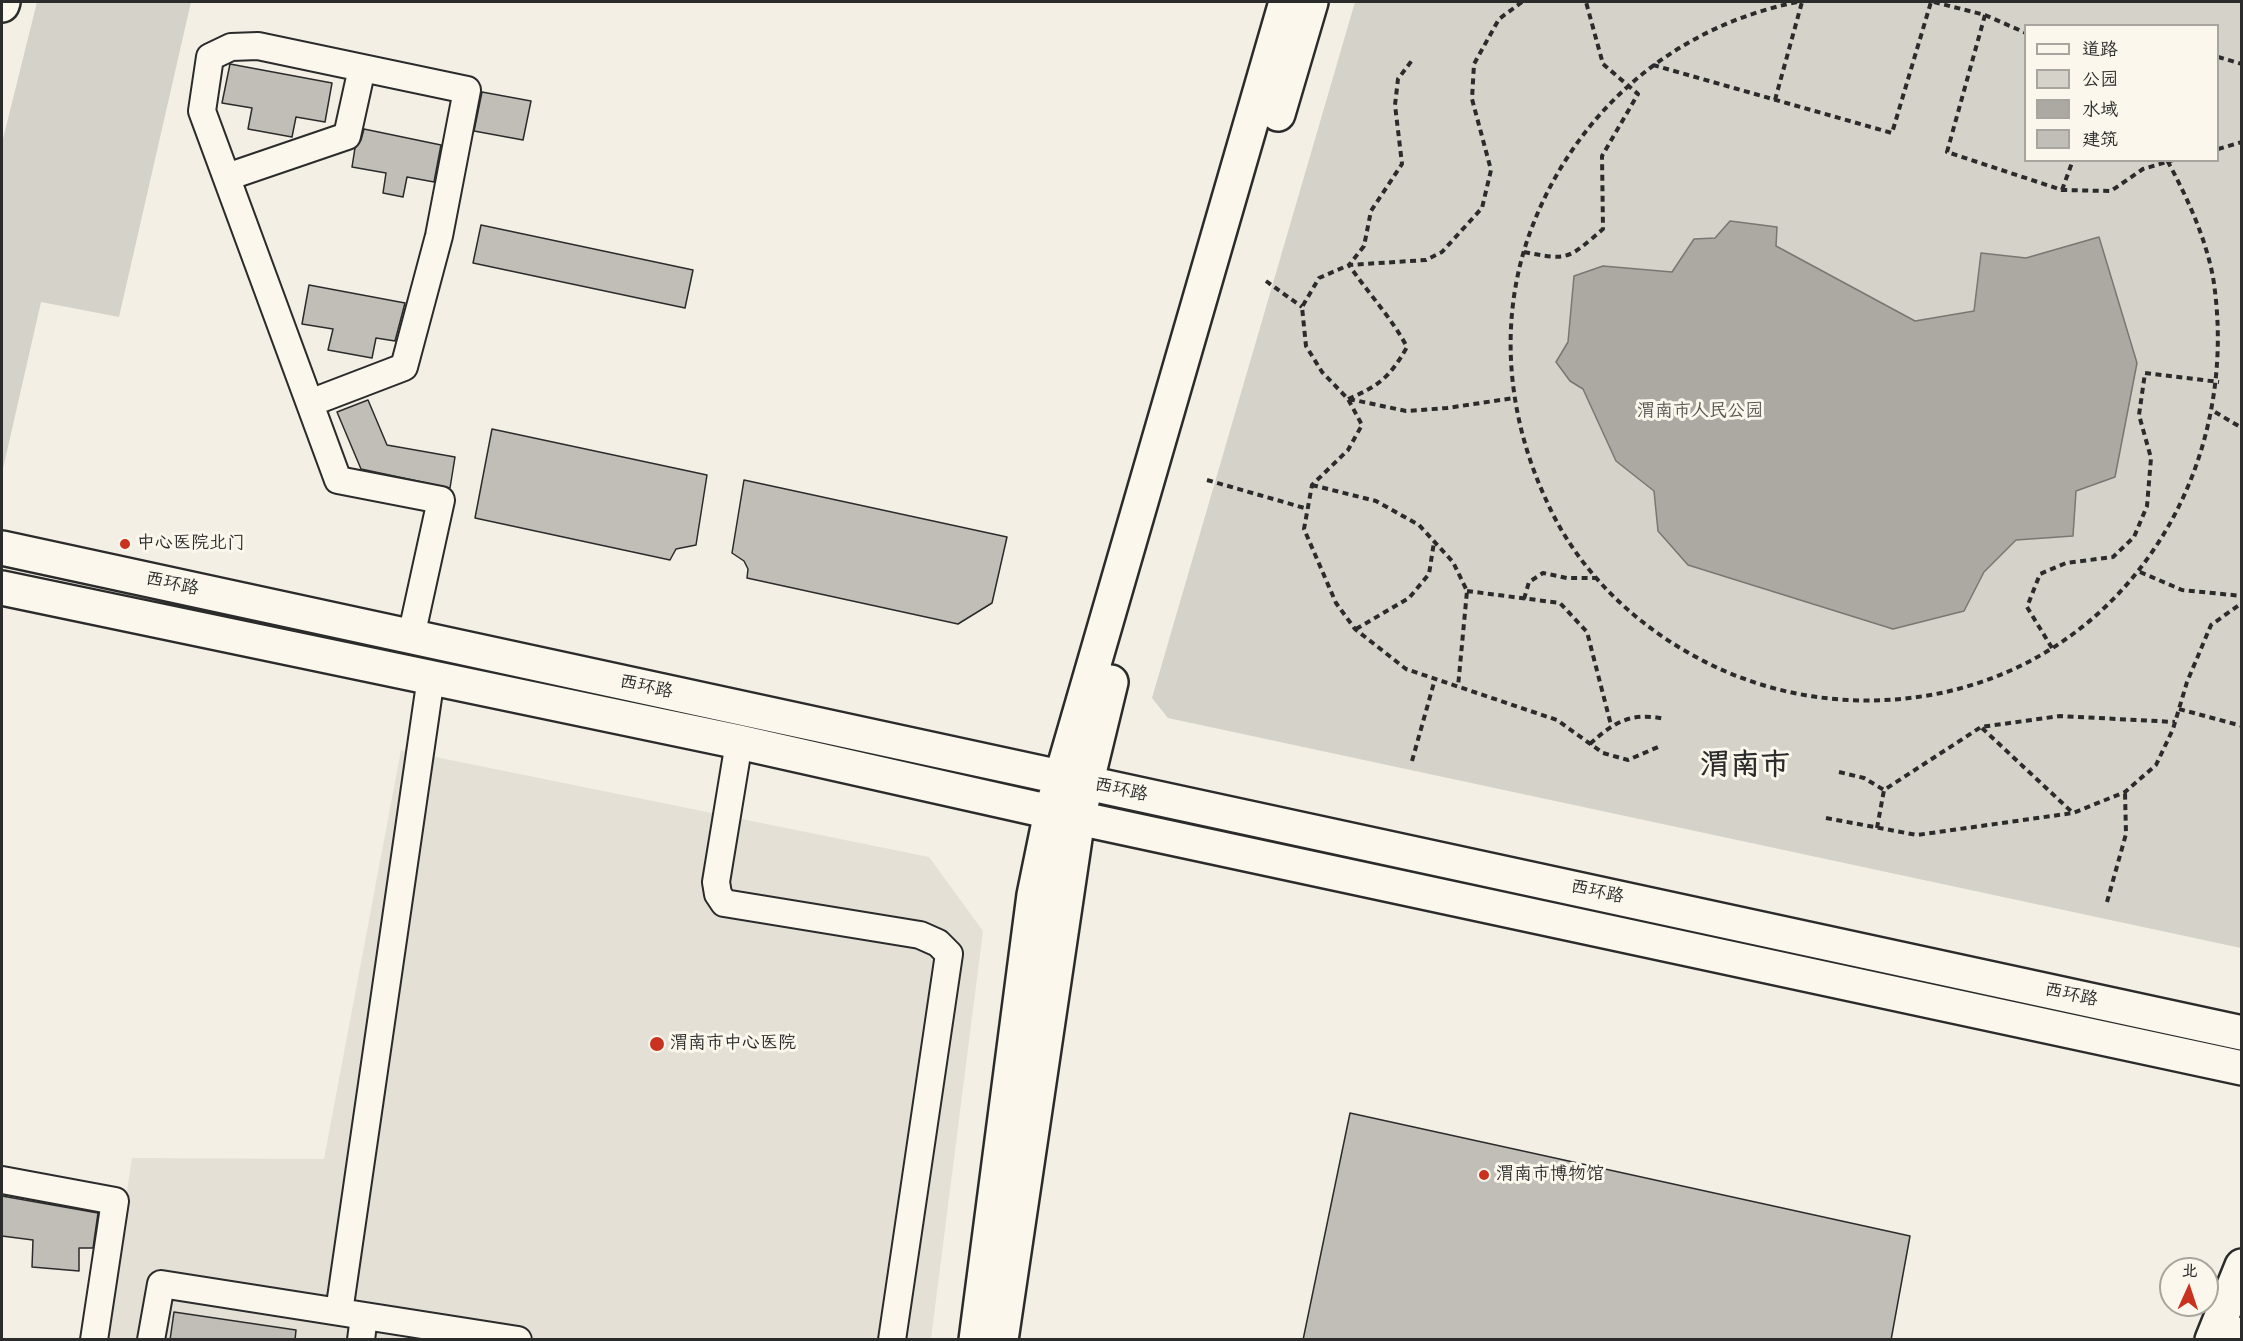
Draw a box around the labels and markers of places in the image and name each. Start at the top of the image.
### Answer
place label: 中心医院北门 [137,533,245,555]
marker: 中心医院北门 [118,537,132,551]
place label: 渭南市中心医院 [670,1033,796,1055]
marker: 渭南市中心医院 [648,1035,666,1053]
place label: 渭南市博物馆 [1496,1164,1604,1186]
marker: 渭南市博物馆 [1477,1168,1491,1182]

